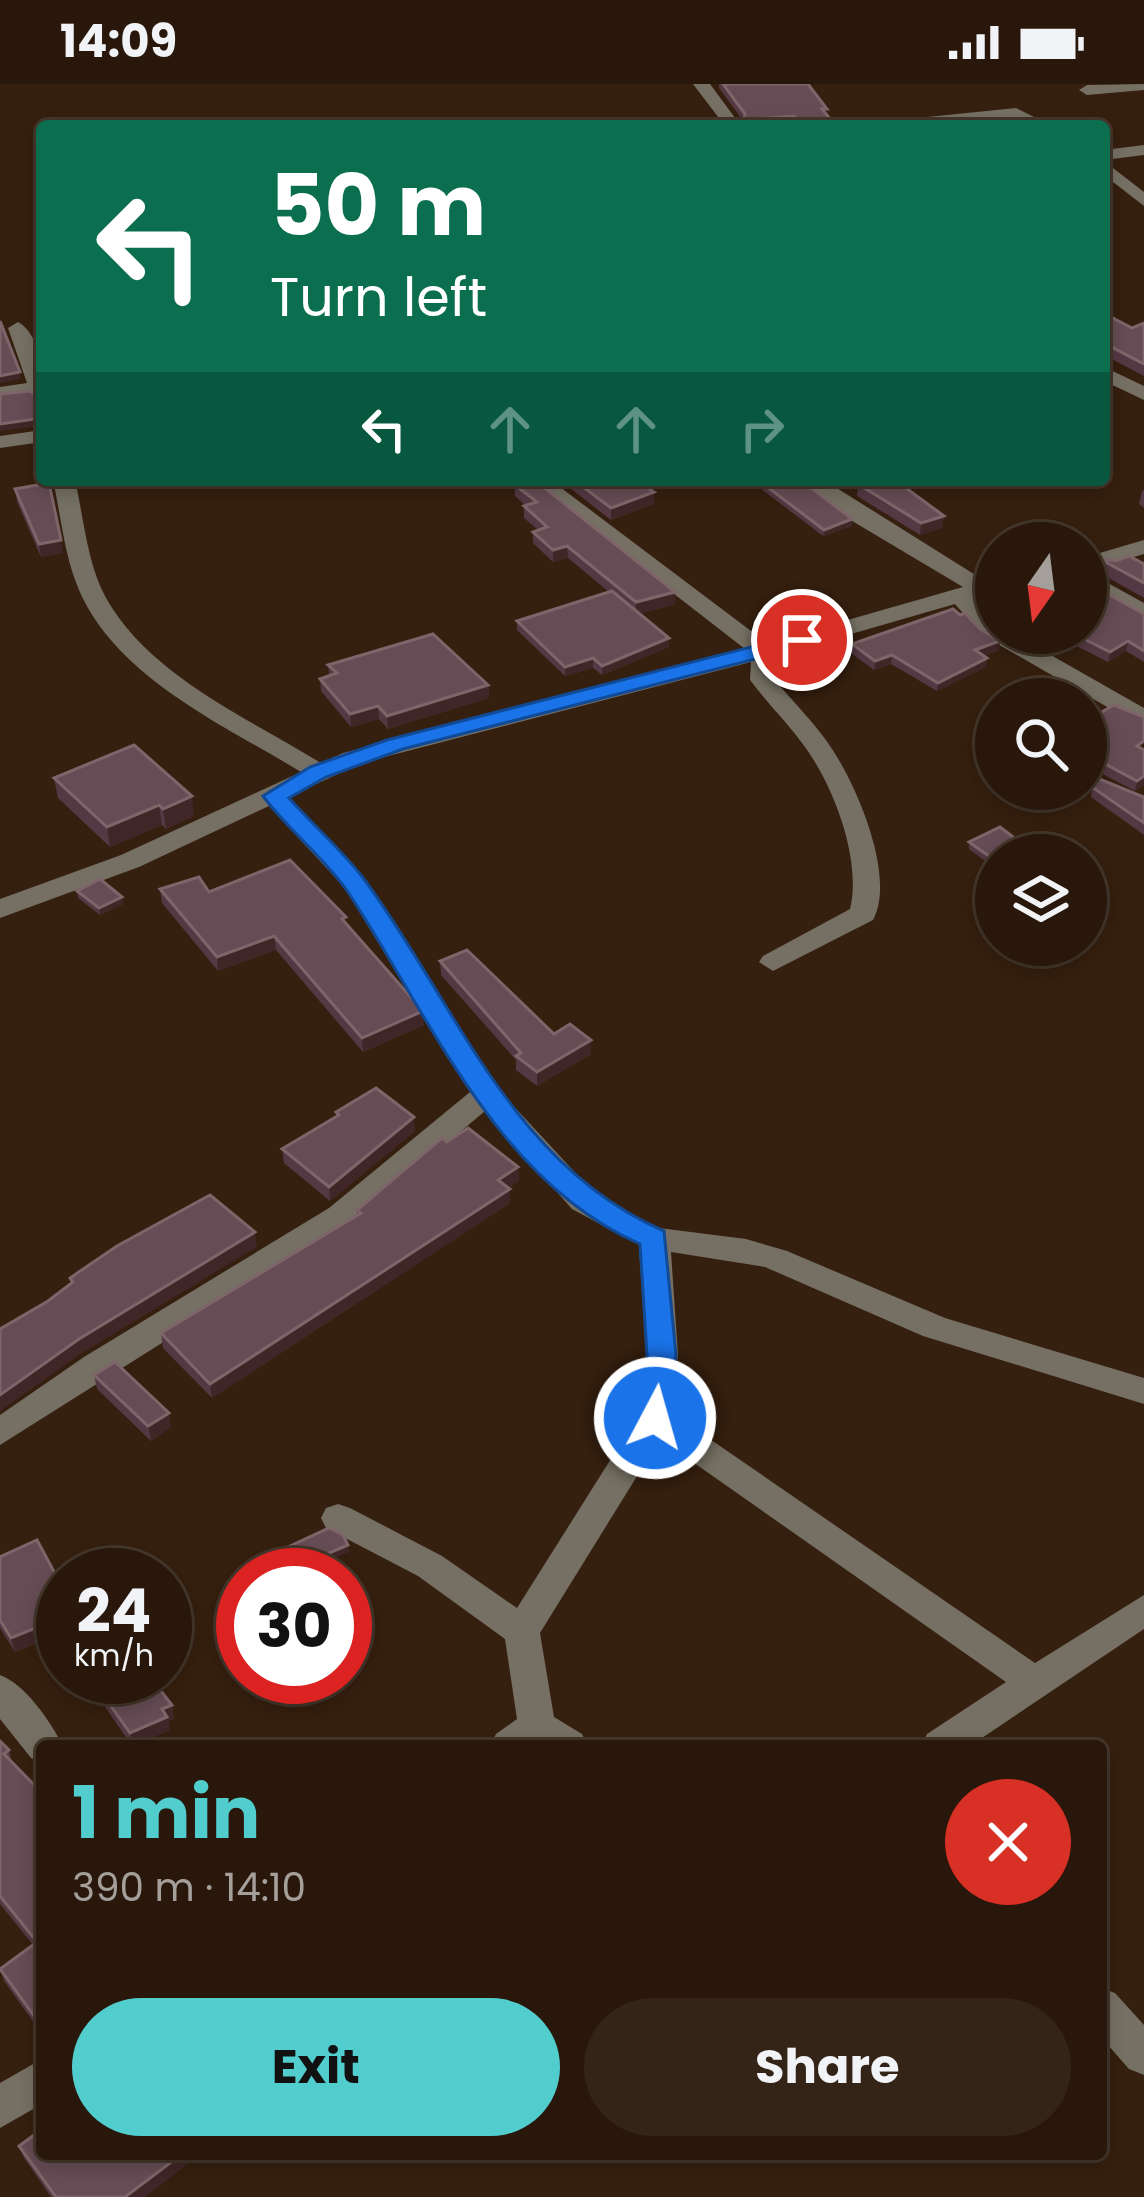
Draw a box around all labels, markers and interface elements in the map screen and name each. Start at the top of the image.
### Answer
text: 14:09 [60,10,177,73]
text: 50 m [270,147,486,264]
icon: left [72,168,228,324]
text: Turn left [270,259,487,335]
icon: left [351,396,417,462]
icon: ahead [477,396,543,462]
icon: ahead [603,396,669,462]
icon: right [729,396,795,462]
north arrow [975,522,1107,654]
map controls [975,522,1107,966]
pin [751,589,853,691]
icon: arrive [769,607,835,673]
button: search [975,678,1107,810]
button: layers [975,834,1107,966]
position arrow [592,1355,718,1481]
speed limit sign: 30 [216,1548,372,1704]
text: 24 [77,1569,151,1653]
text: km/h [74,1634,154,1677]
text: 1 min [72,1762,260,1863]
button: close [945,1779,1071,1905]
text: 390 m · 14:10 [72,1860,306,1915]
button: Exit [72,1998,560,2136]
button: Share [584,1998,1071,2136]

